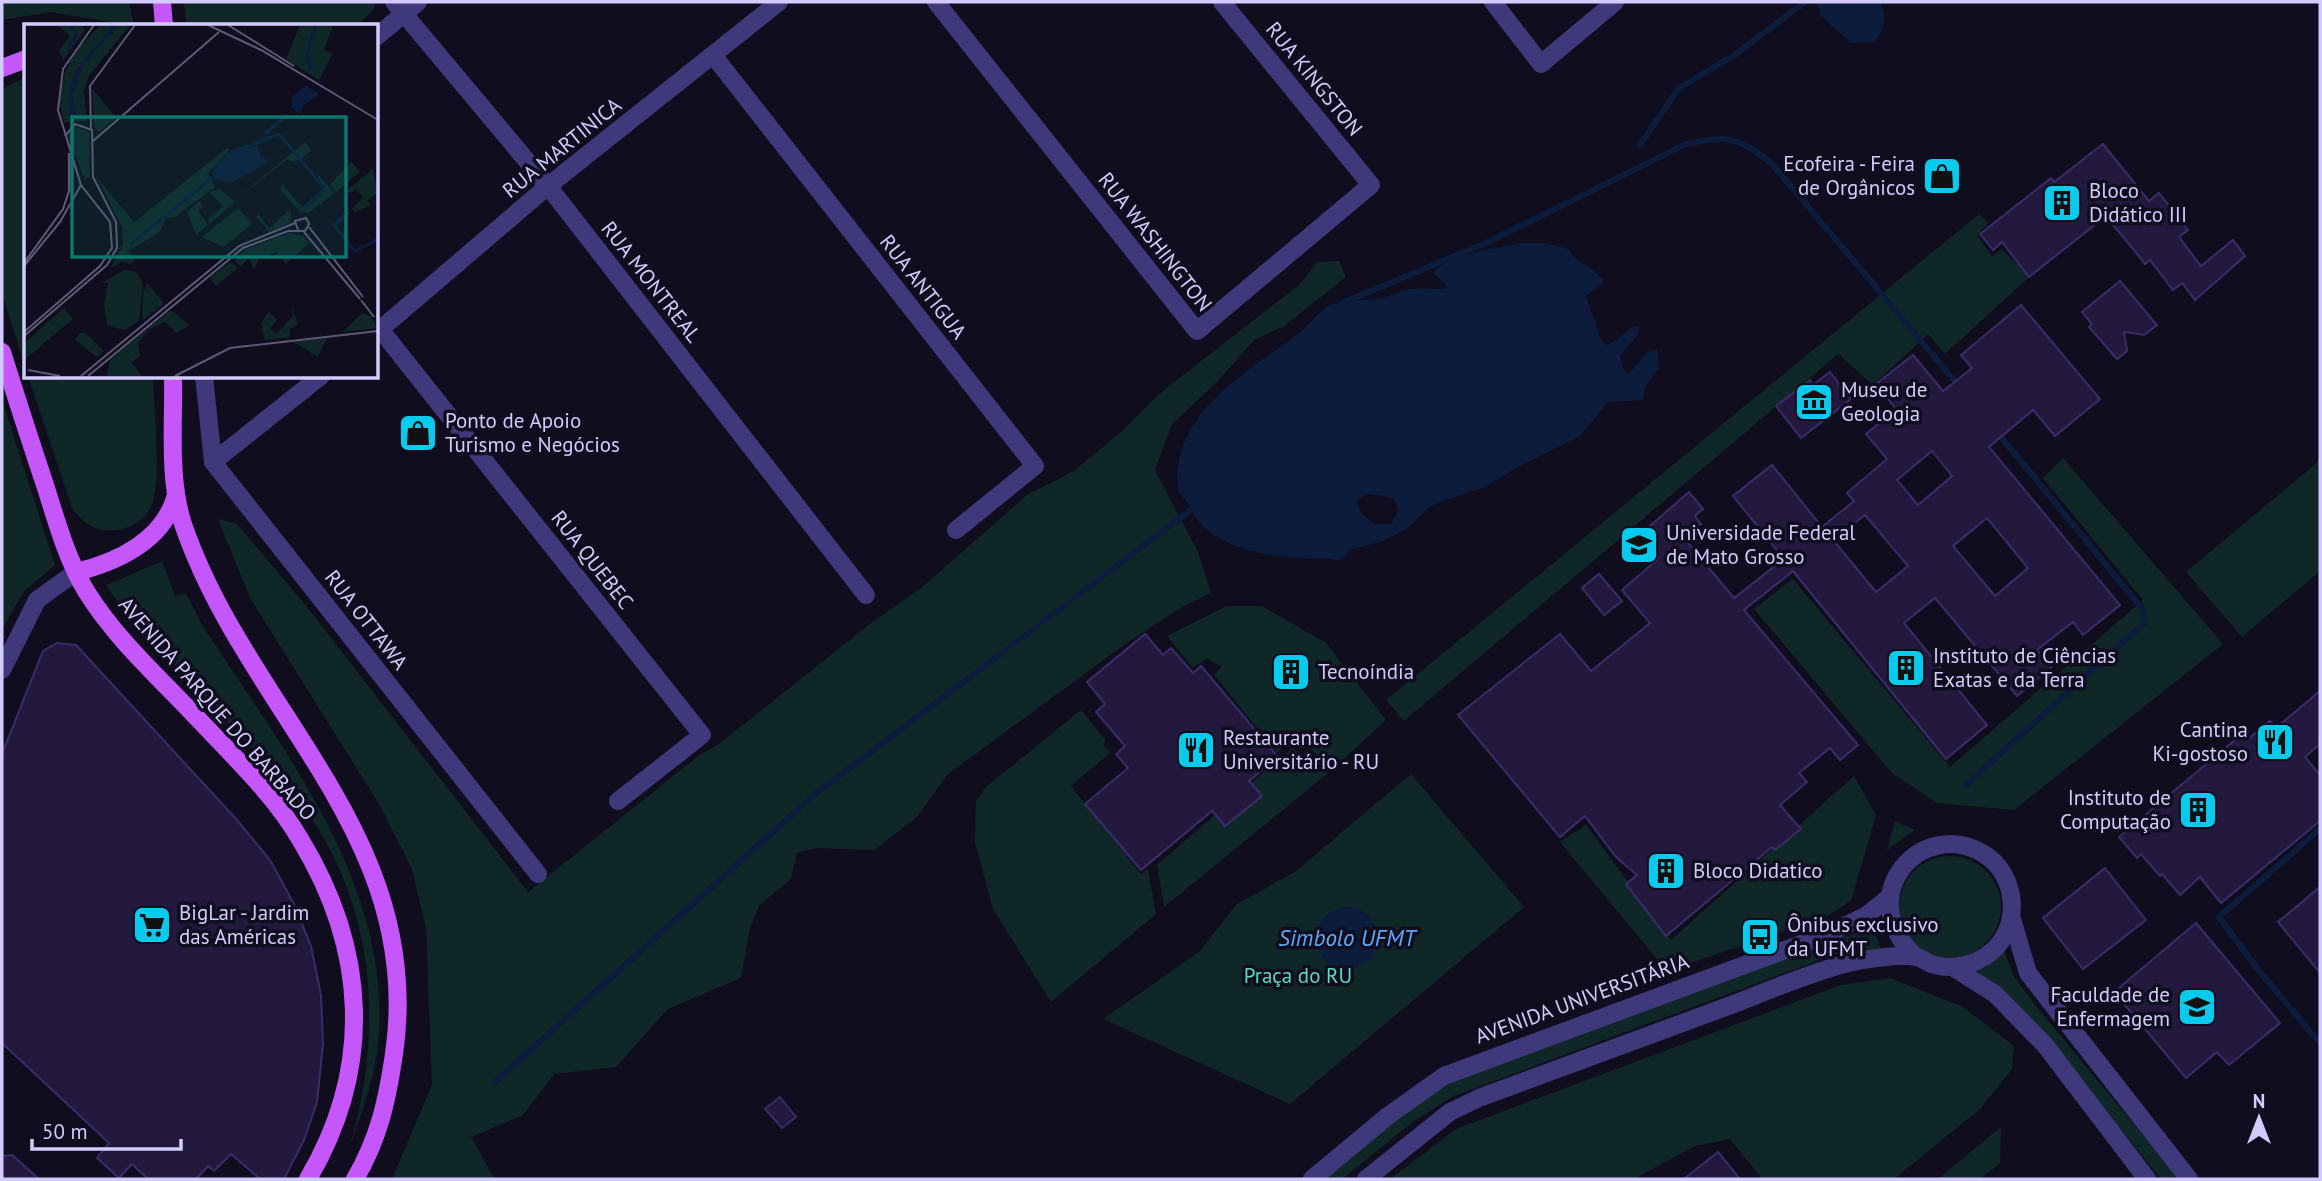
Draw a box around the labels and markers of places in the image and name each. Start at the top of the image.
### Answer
place label: Ecofeira - Feira de Orgânicos [1783,150,1915,201]
shop icon: Ecofeira - Feira de Orgânicos [1921,155,1963,197]
place label: Bloco Didático III [2089,177,2187,228]
building icon: Bloco Didático III [2041,182,2083,224]
place label: Museu de Geologia [1841,376,1927,427]
museum icon: Museu de Geologia [1793,381,1835,423]
place label: Ponto de Apoio Turismo e Negócios [445,407,620,458]
shop icon: Ponto de Apoio Turismo e Negócios [397,412,439,454]
place label: Universidade Federal de Mato Grosso [1666,519,1855,570]
school or university icon: Universidade Federal de Mato Grosso [1618,524,1660,566]
place label: Instituto de Ciências Exatas e da Terra [1933,642,2116,693]
building icon: Instituto de Ciências Exatas e da Terra [1885,647,1927,689]
building icon: Tecnoíndia [1270,651,1312,693]
place label: Tecnoíndia [1318,658,1414,685]
place label: Cantina Ki-gostoso [2152,716,2248,767]
restaurant icon: Cantina Ki-gostoso [2254,721,2296,763]
place label: Restaurante Universitário - RU [1223,724,1379,775]
restaurant icon: Restaurante Universitário - RU [1175,729,1217,771]
place label: Instituto de Computação [2060,784,2171,835]
building icon: Instituto de Computação [2177,789,2219,831]
building icon: Bloco Didatico [1645,850,1687,892]
place label: Bloco Didatico [1693,857,1823,884]
place label: BigLar - Jardim das Américas [179,899,309,950]
supermarket icon: BigLar - Jardim das Américas [131,904,173,946]
place label: Ônibus exclusivo da UFMT [1787,911,1939,962]
bus stop icon: Ônibus exclusivo da UFMT [1739,916,1781,958]
place label: Faculdade de Enfermagem [2051,981,2170,1032]
school or university icon: Faculdade de Enfermagem [2176,986,2218,1028]

